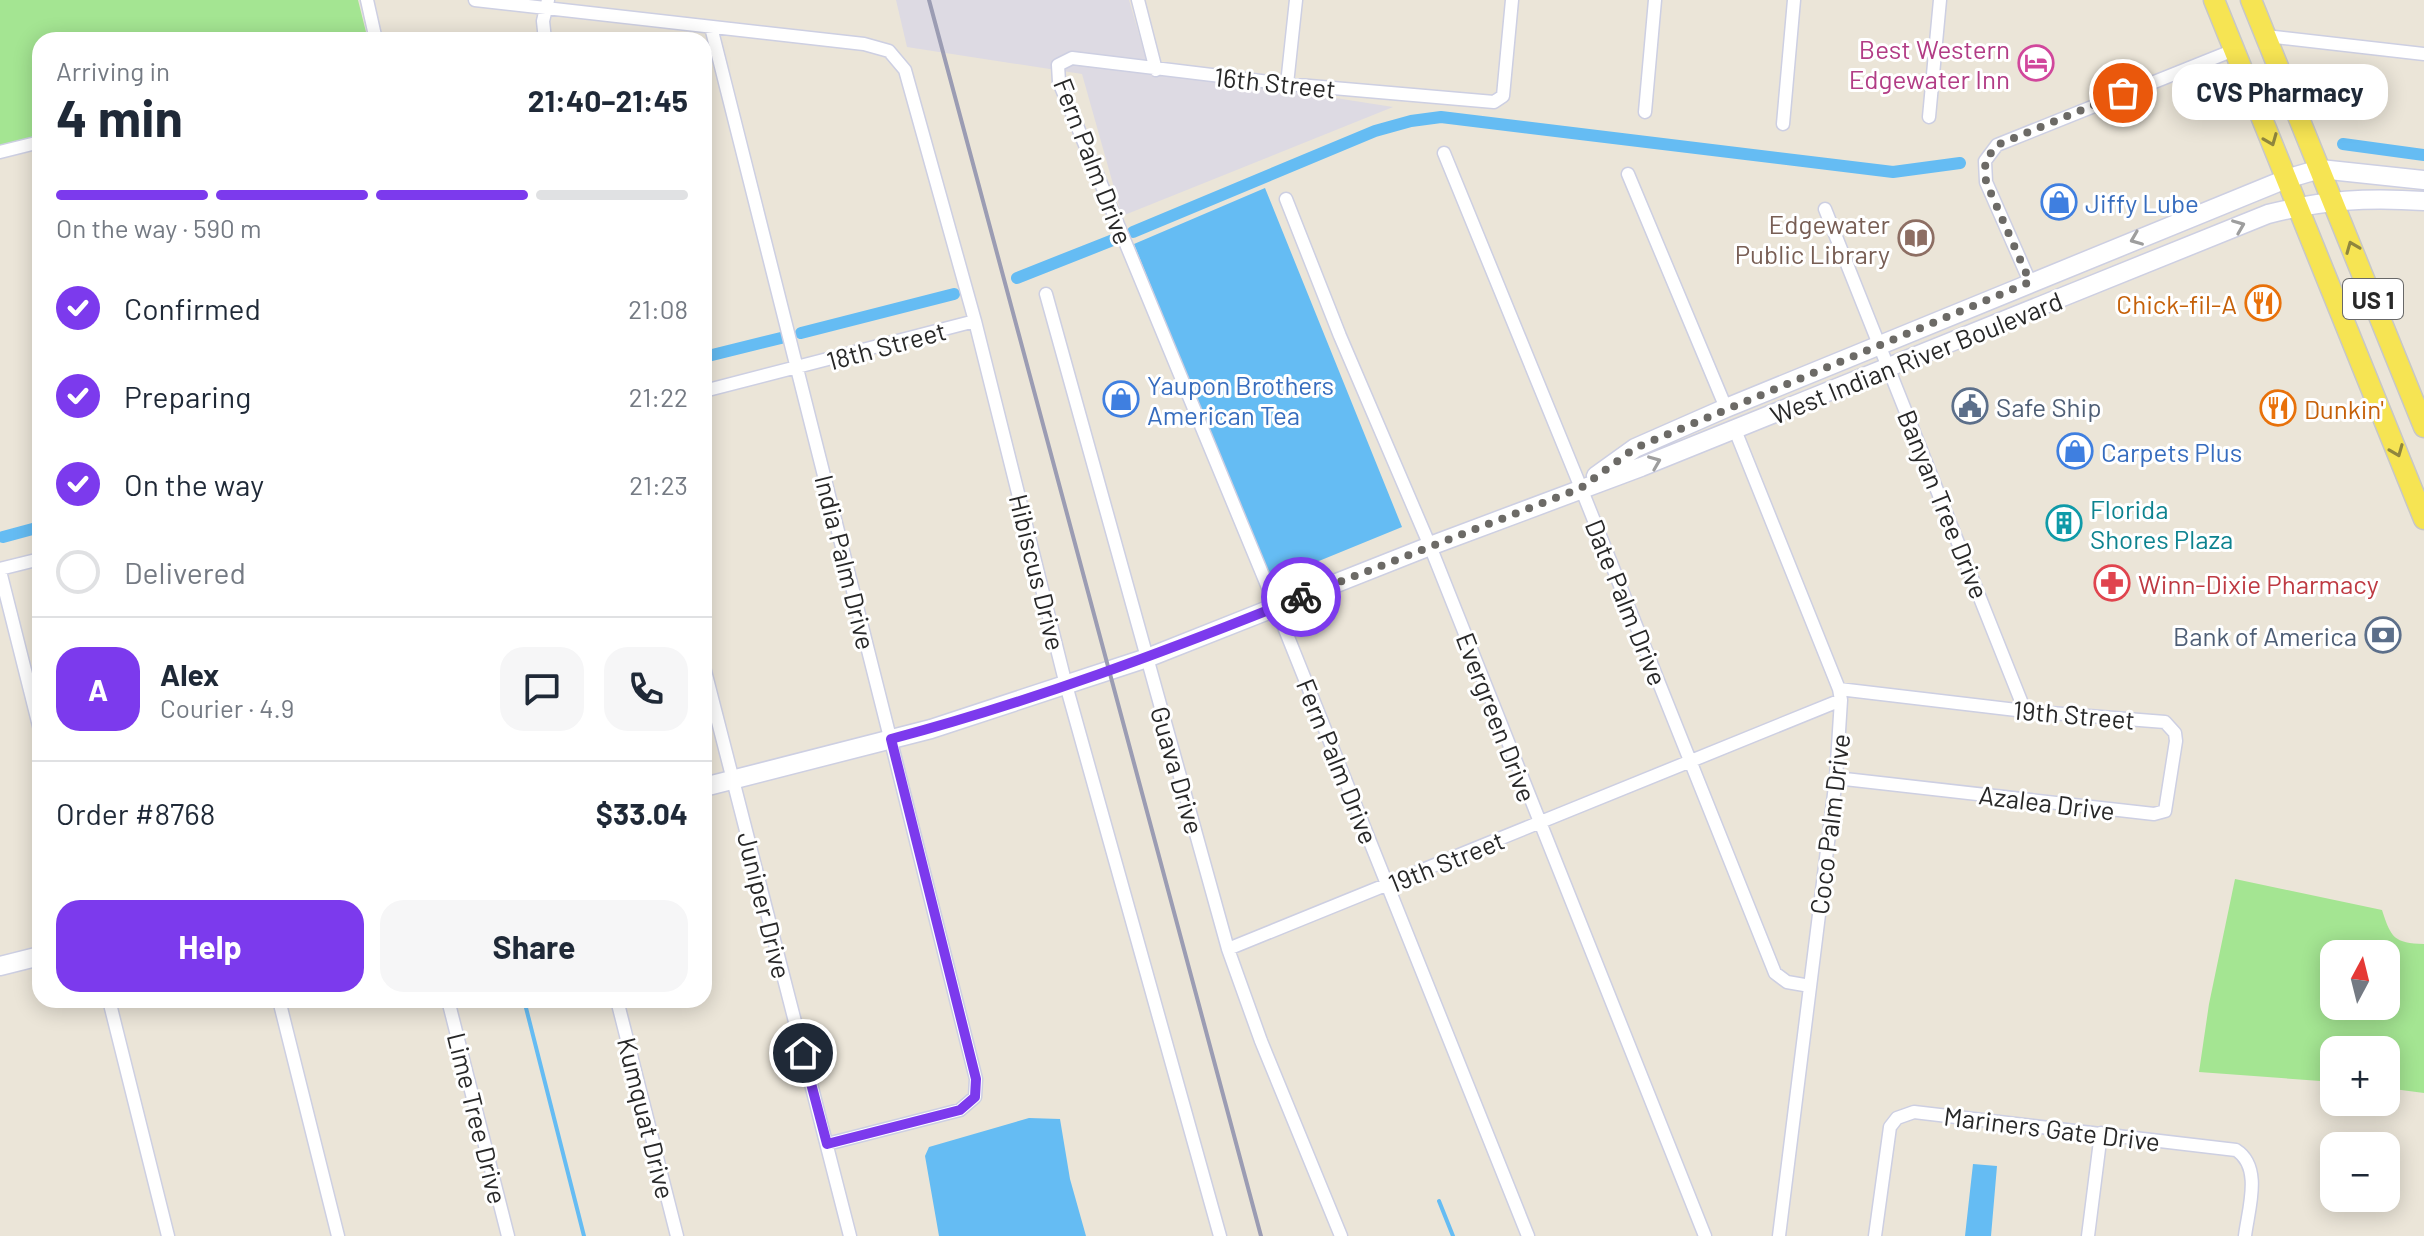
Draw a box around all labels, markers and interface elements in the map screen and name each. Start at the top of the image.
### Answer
place label: Best Western Edgewater Inn [1849,33,2010,94]
hotel icon: Best Western Edgewater Inn [2017,44,2055,82]
text: Arriving in [56,55,170,86]
pin [2089,59,2157,127]
street label: 16th Street [1213,60,1337,104]
callout: CVS Pharmacy [2171,65,2387,121]
icon: bag [2101,71,2145,115]
street label: Fern Palm Drive [1048,74,1140,248]
text: CVS Pharmacy [2196,76,2364,107]
text: 21:40–21:45 [528,82,688,118]
text: 4 min [56,85,183,147]
one-way arrow [2261,132,2278,146]
shop icon: Jiffy Lube [2040,183,2078,221]
place label: Jiffy Lube [2085,187,2199,218]
place label: Edgewater Public Library [1735,208,1891,269]
text: On the way · 590 m [56,212,261,243]
library icon: Edgewater Public Library [1897,219,1935,257]
one-way arrow [2231,220,2245,236]
one-way arrow [2130,229,2144,245]
one-way arrow [2345,241,2362,255]
road number: US 1 [2343,279,2403,319]
street label: West Indian River Boulevard [1766,284,2066,430]
restaurant icon: Chick-fil-A [2244,284,2282,322]
icon: check [56,286,100,330]
place label: Chick-fil-A [2116,288,2237,319]
text: Confirmed [124,290,261,326]
text: 21:08 [628,293,688,324]
street label: 18th Street [823,314,949,376]
place label: Yaupon Brothers American Tea [1147,369,1334,430]
icon: check [56,374,100,418]
text: Preparing [124,378,251,414]
shop icon: Yaupon Brothers American Tea [1102,380,1140,418]
text: 21:22 [629,381,688,412]
public building icon: Safe Ship [1951,387,1989,425]
restaurant icon: Dunkin' [2259,389,2297,427]
place label: Safe Ship [1996,391,2102,422]
place label: Dunkin' [2304,393,2384,424]
street label: Banyan Tree Drive [1892,405,1996,603]
shop icon: Carpets Plus [2056,432,2094,470]
place label: Carpets Plus [2101,436,2242,467]
one-way arrow [2387,443,2403,457]
one-way arrow [1647,455,1661,472]
icon: check [56,462,100,506]
text: On the way [124,466,264,502]
text: 21:23 [629,469,688,500]
street label: India Palm Drive [809,471,883,653]
street label: Hibiscus Drive [1004,491,1072,653]
place label: Florida Shores Plaza [2090,493,2233,554]
building icon: Florida Shores Plaza [2045,504,2083,542]
street label: Date Palm Drive [1580,514,1674,690]
text: Delivered [124,554,246,590]
courier [1261,557,1341,637]
pharmacy icon: Winn-Dixie Pharmacy [2093,564,2131,602]
place label: Winn-Dixie Pharmacy [2138,568,2379,599]
icon: bike [1279,575,1323,619]
bank icon: Bank of America [2364,616,2402,654]
place label: Bank of America [2173,620,2357,651]
street label: Evergreen Drive [1450,628,1544,806]
button: chat [500,647,584,731]
button: phone [604,647,688,731]
text: Alex [160,656,219,692]
text: A [88,671,108,707]
street label: Fern Palm Drive [1291,674,1385,848]
text: Courier · 4.9 [160,692,294,723]
street label: 19th Street [2012,693,2136,735]
street label: Guava Drive [1145,703,1211,837]
street label: Coco Palm Drive [1803,732,1855,916]
street label: Azalea Drive [1977,778,2117,826]
text: Order #8768 [56,795,215,831]
text: $33.04 [596,795,688,831]
street label: 19th Street [1383,824,1509,898]
street label: Juniper Drive [732,828,798,982]
button: Help [56,900,364,992]
button: Share [380,900,688,992]
north arrow [2320,940,2400,1020]
map controls [2320,940,2400,1212]
pin [769,1019,837,1087]
street label: Lime Tree Drive [442,1029,514,1207]
icon: home [781,1031,825,1075]
street label: Kumquat Drive [612,1034,682,1202]
button: + [2320,1036,2400,1116]
street label: Mariners Gate Drive [1942,1099,2162,1157]
button: − [2320,1132,2400,1212]

